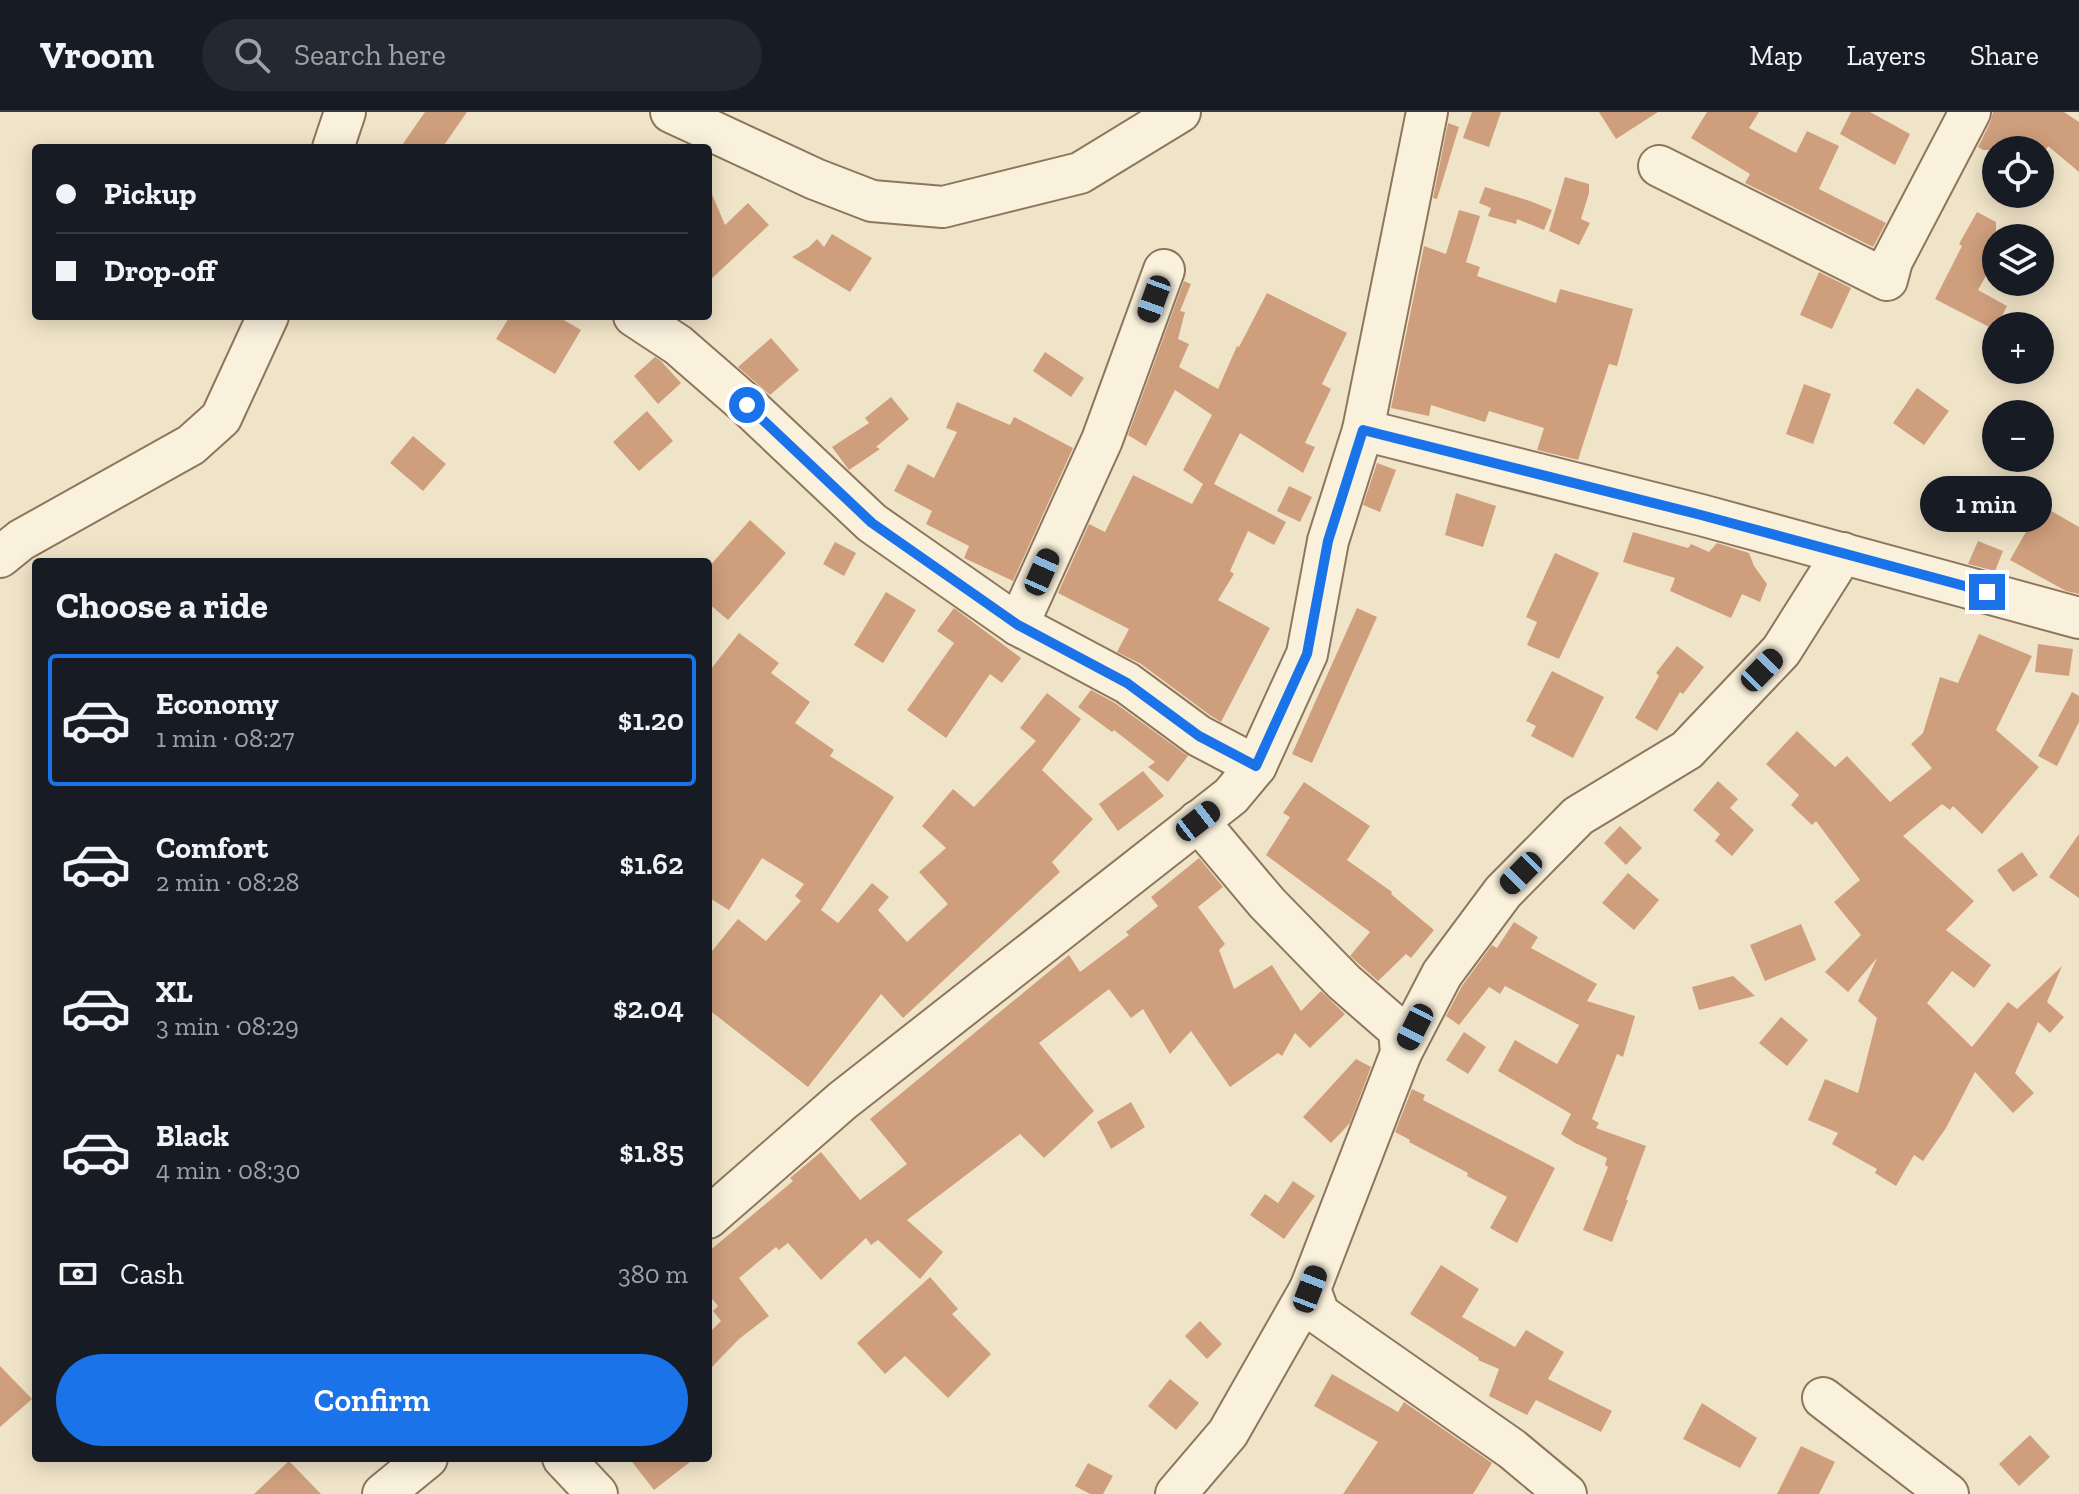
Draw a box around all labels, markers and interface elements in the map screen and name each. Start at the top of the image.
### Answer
search box [202,19,762,91]
text: Vroom [40,32,154,78]
icon: search [230,33,274,77]
text: Search here [294,37,446,73]
text: Map [1749,39,1803,72]
text: Layers [1847,39,1926,72]
text: Share [1970,39,2039,72]
map controls [1982,136,2054,472]
button: locate [1982,136,2054,208]
text: Pickup [104,176,196,212]
button: layers [1982,224,2054,296]
text: Drop-off [104,253,216,289]
car [1135,272,1173,326]
button: + [1982,312,2054,384]
route start [729,387,765,423]
button: − [1982,400,2054,472]
callout: 1 min [1921,476,2053,532]
text: 1 min [1955,488,2017,520]
car [1021,545,1063,599]
route end [1969,574,2005,610]
text: Choose a ride [56,584,268,627]
car [1737,644,1787,696]
icon: car [60,684,132,756]
text: Economy [156,686,279,722]
text: $1.20 [618,702,684,738]
text: 1 min · 08:27 [156,722,294,754]
car [1172,797,1224,845]
icon: car [60,828,132,900]
text: Comfort [156,830,268,866]
text: $1.62 [620,846,684,882]
car [1496,848,1546,898]
text: 2 min · 08:28 [156,866,300,898]
icon: car [60,972,132,1044]
text: XL [156,974,193,1010]
text: $2.04 [613,990,684,1026]
car [1393,1000,1437,1054]
text: 3 min · 08:29 [156,1010,299,1042]
icon: car [60,1116,132,1188]
text: Black [156,1118,229,1154]
text: $1.85 [619,1134,684,1170]
text: 4 min · 08:30 [156,1154,301,1186]
icon: cash [56,1252,100,1296]
text: Cash [120,1256,184,1292]
text: 380 m [618,1258,688,1290]
car [1290,1262,1330,1316]
button: Confirm [56,1354,688,1446]

